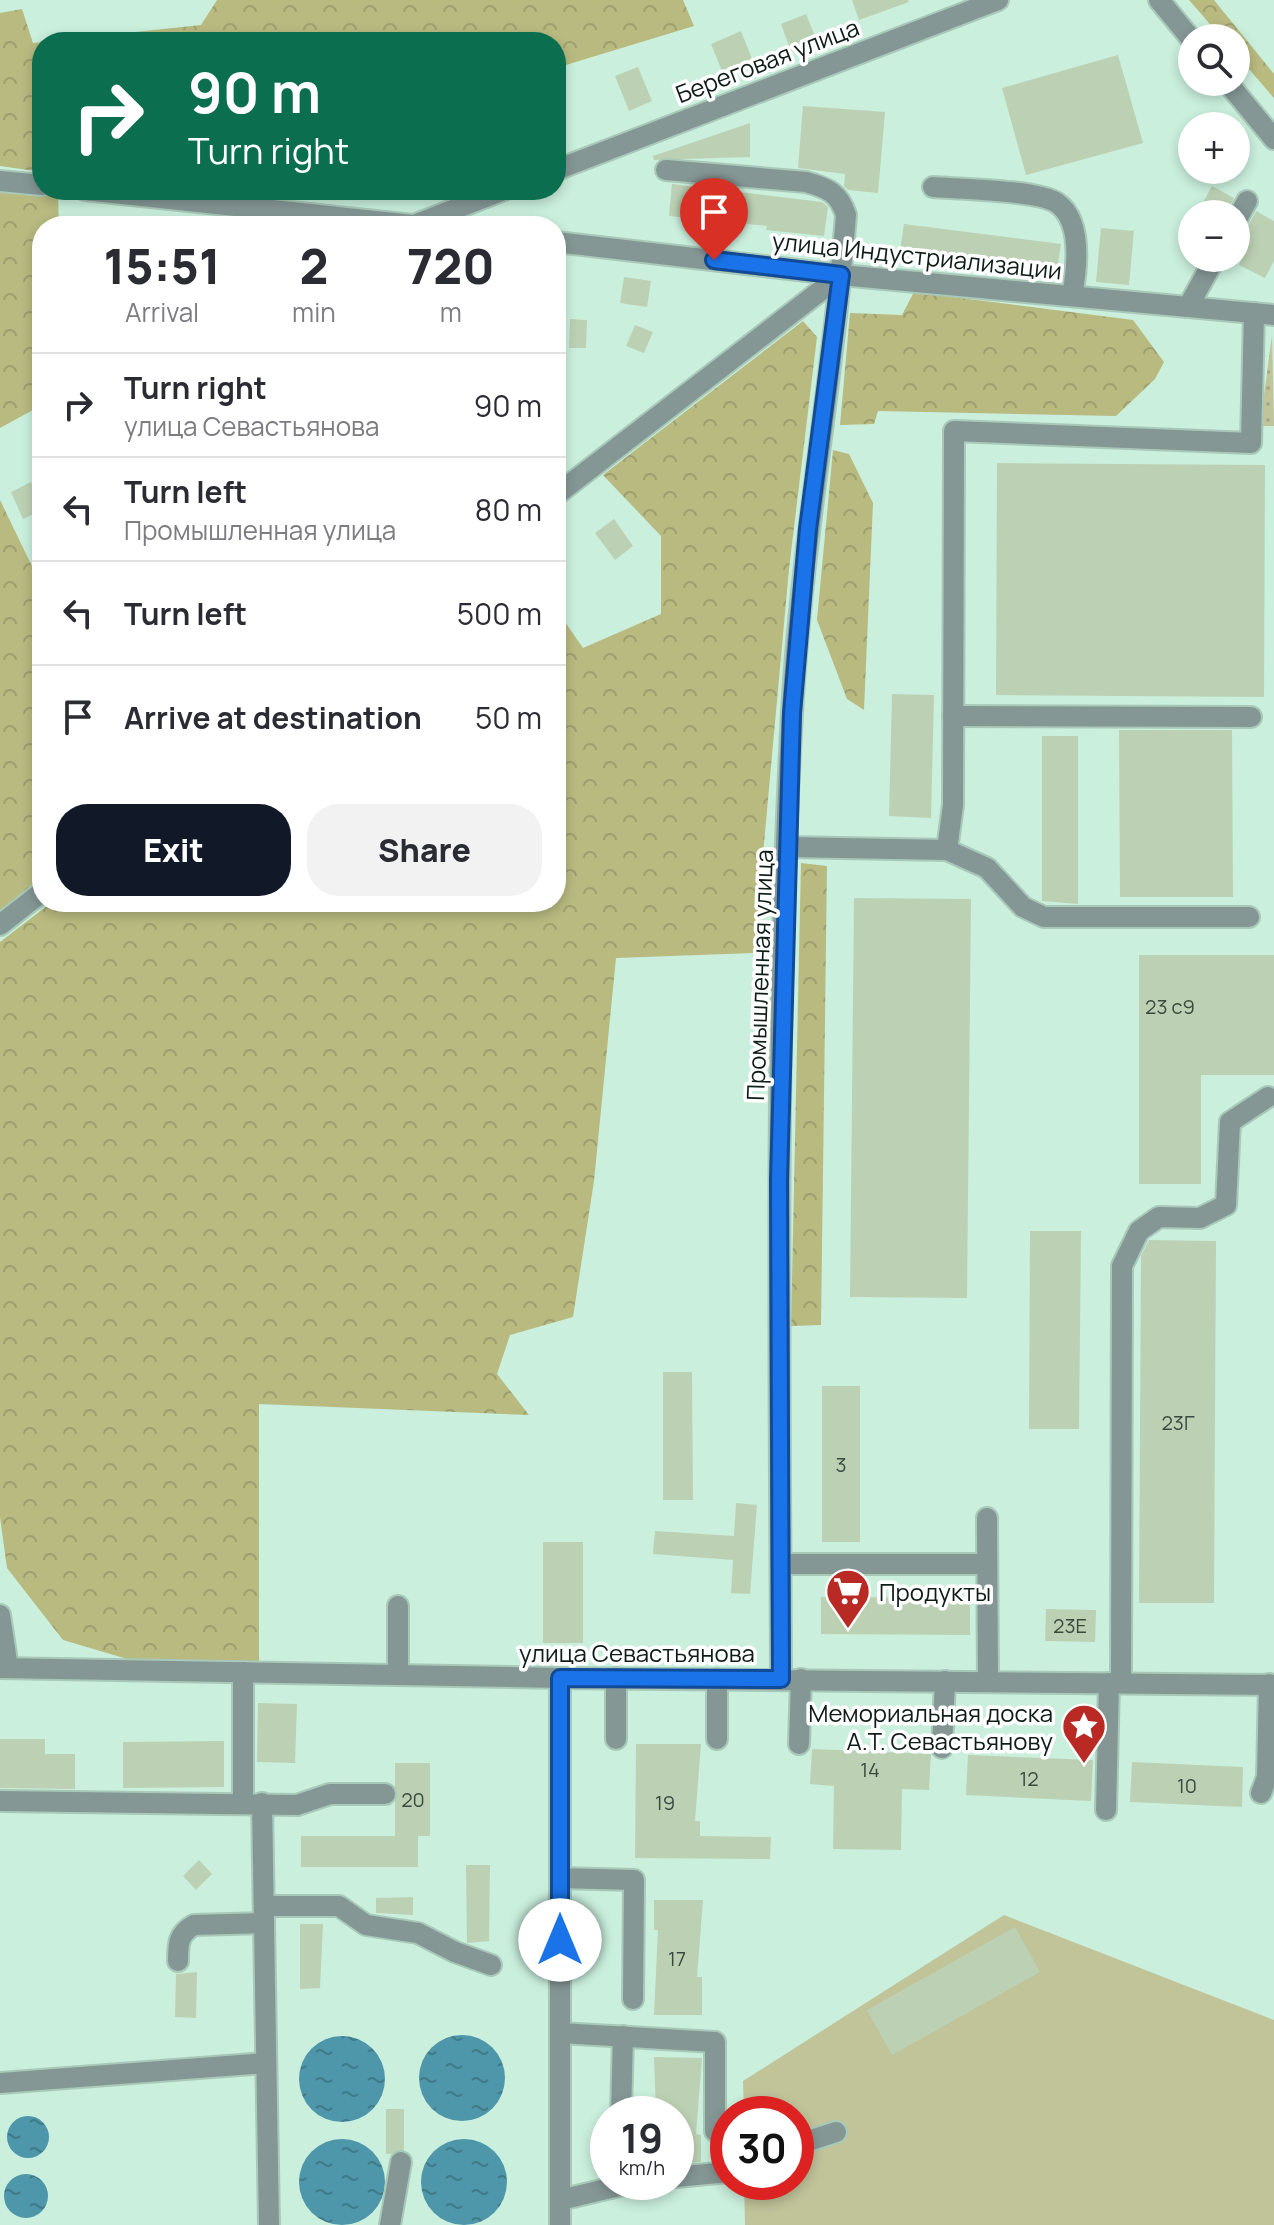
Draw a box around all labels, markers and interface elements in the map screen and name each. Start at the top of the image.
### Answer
street label: Береговая улица [671,10,863,110]
map controls [1178,24,1250,272]
button: search [1178,24,1250,96]
text: 90 m [188,53,321,130]
icon: right [56,64,160,168]
button: + [1178,112,1250,184]
text: Turn right [188,126,349,175]
pin [680,178,748,260]
icon: arrive [692,190,736,234]
button: − [1178,200,1250,272]
street label: улица Индустриализации [770,223,1064,287]
text: 15:51 [103,233,221,298]
text: 2 [299,233,328,298]
text: 720 [407,233,495,298]
text: Arrival [125,294,199,330]
text: min [292,294,336,330]
text: m [440,294,462,330]
text: Turn right [124,367,267,408]
icon: right [56,383,100,427]
text: 90 m [474,385,542,426]
text: улица Севастьянова [124,408,379,444]
text: Turn left [124,471,247,512]
icon: left [56,487,100,531]
text: 80 m [475,489,542,530]
text: Промышленная улица [124,512,396,548]
icon: left [56,591,100,635]
text: Turn left [124,593,247,634]
text: 500 m [457,593,542,634]
icon: arrive [56,695,100,739]
text: Arrive at destination [124,697,422,738]
text: 50 m [475,697,542,738]
button: Exit [56,804,291,896]
button: Share [307,804,542,896]
street label: Промышленная улица [738,849,780,1101]
house number: 23 с9 [1145,993,1195,1020]
house number: 23Г [1161,1409,1195,1436]
house number: 3 [835,1451,847,1478]
supermarket icon: Продукты [824,1567,872,1630]
place label: Продукты [879,1575,991,1608]
house number: 23Е [1053,1612,1087,1639]
street label: улица Севастьянова [519,1636,755,1669]
place label: Мемориальная доска А.Т. Севастьянову [808,1696,1053,1757]
place icon: Мемориальная доска А.Т. Севастьянову [1060,1702,1108,1765]
house number: 14 [860,1756,880,1783]
house number: 12 [1019,1765,1039,1792]
house number: 10 [1177,1772,1197,1799]
house number: 20 [401,1786,425,1813]
house number: 19 [655,1789,675,1816]
position arrow [518,1898,602,1982]
house number: 17 [668,1945,686,1972]
speed limit sign: 30 [710,2096,814,2200]
text: 19 [621,2110,663,2165]
text: km/h [619,2154,665,2181]

